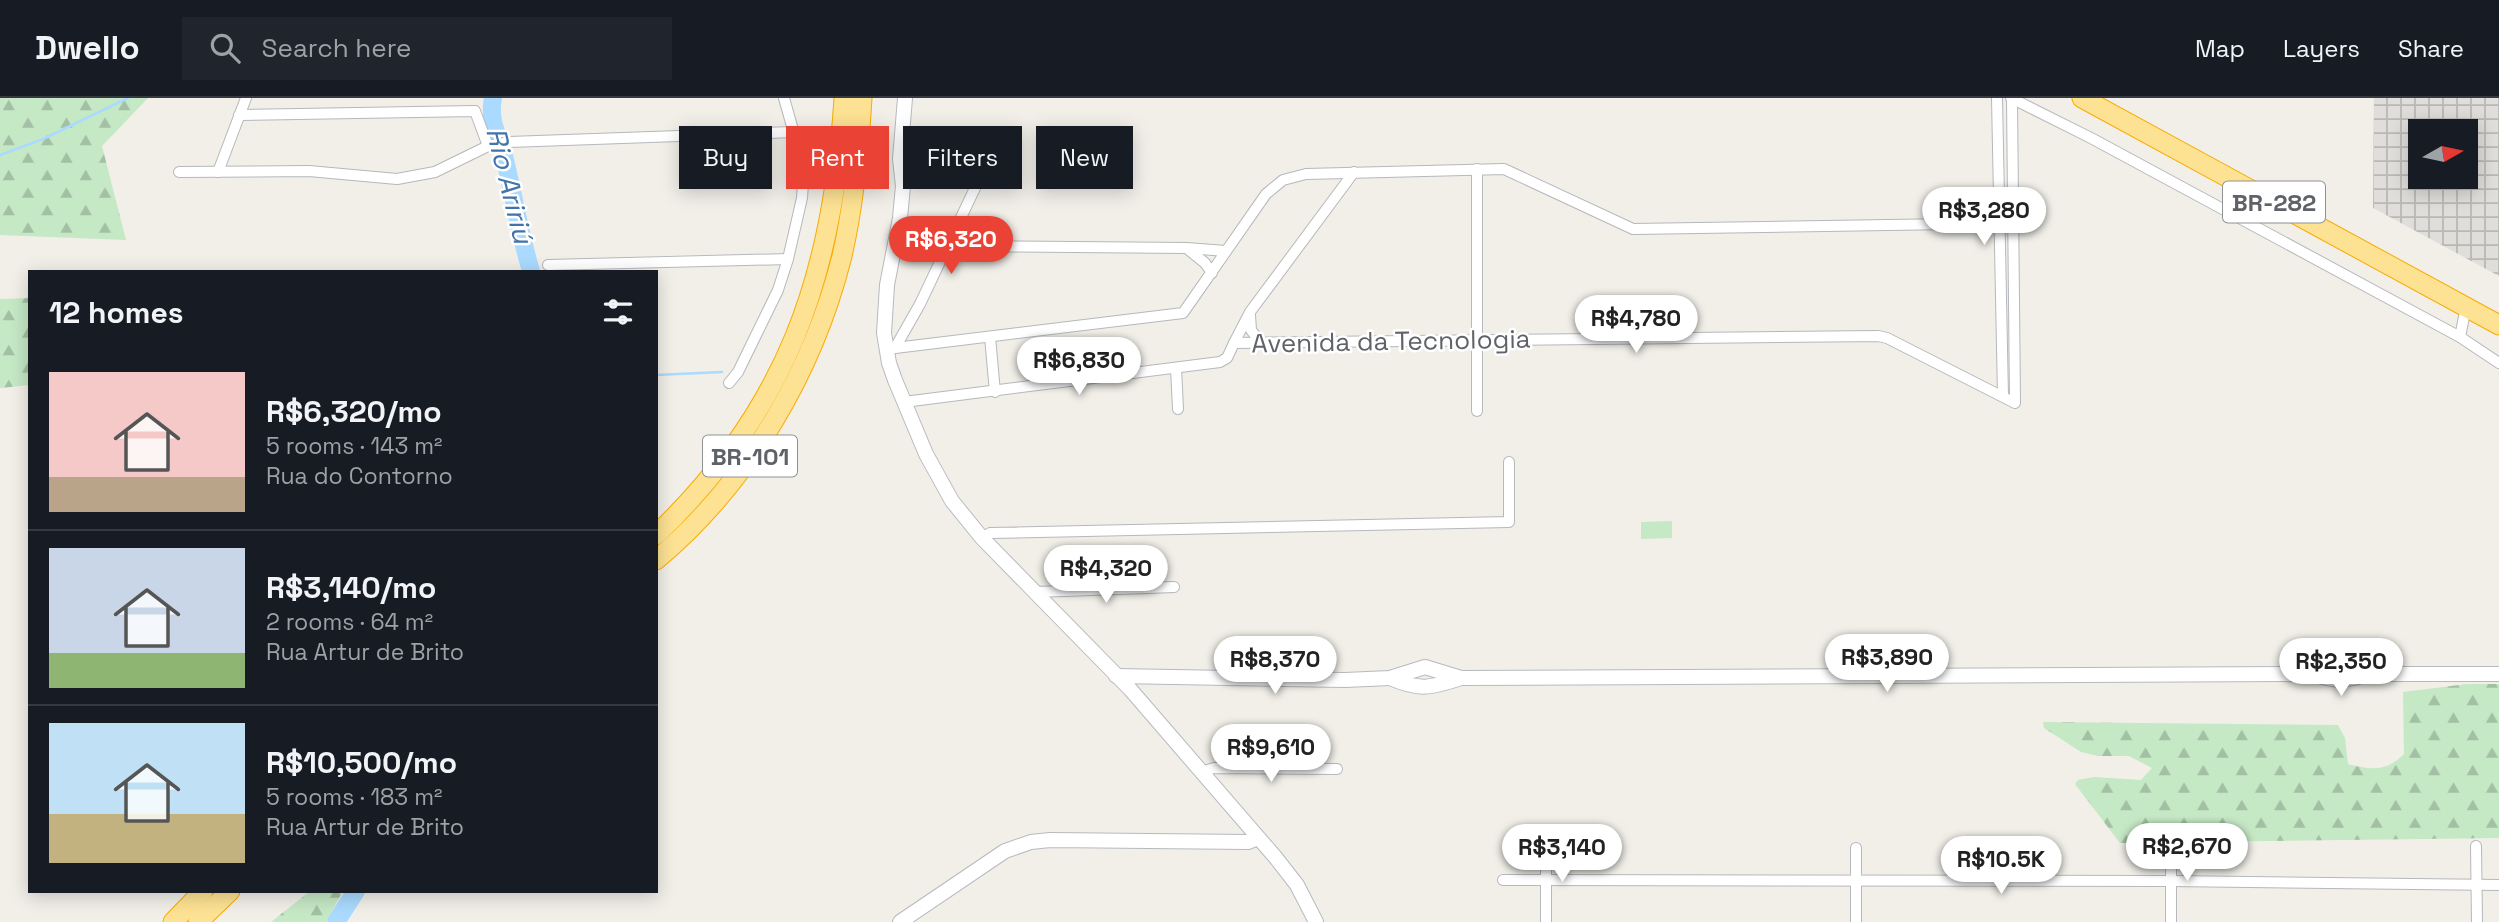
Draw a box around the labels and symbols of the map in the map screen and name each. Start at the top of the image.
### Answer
north arrow [2408,119,2478,189]
water label: Rio Aririú [478,123,542,249]
road number: BR-282 [2223,182,2325,222]
pin: R$3,280 [1919,188,2049,247]
pin: R$6,320 [886,216,1016,276]
pin: R$4,780 [1571,296,1701,355]
street label: Avenida da Tecnologia [1251,322,1531,360]
pin: R$6,830 [1014,338,1144,397]
road number: BR-101 [703,436,797,477]
pin: R$4,320 [1041,546,1171,605]
pin: R$3,890 [1822,634,1952,694]
pin: R$8,370 [1210,636,1340,696]
pin: R$2,350 [2276,638,2406,698]
pin: R$9,610 [1206,724,1336,784]
pin: R$3,140 [1497,824,1627,884]
pin: R$2,670 [2122,824,2252,883]
pin: R$10.5K [1936,836,2066,896]

